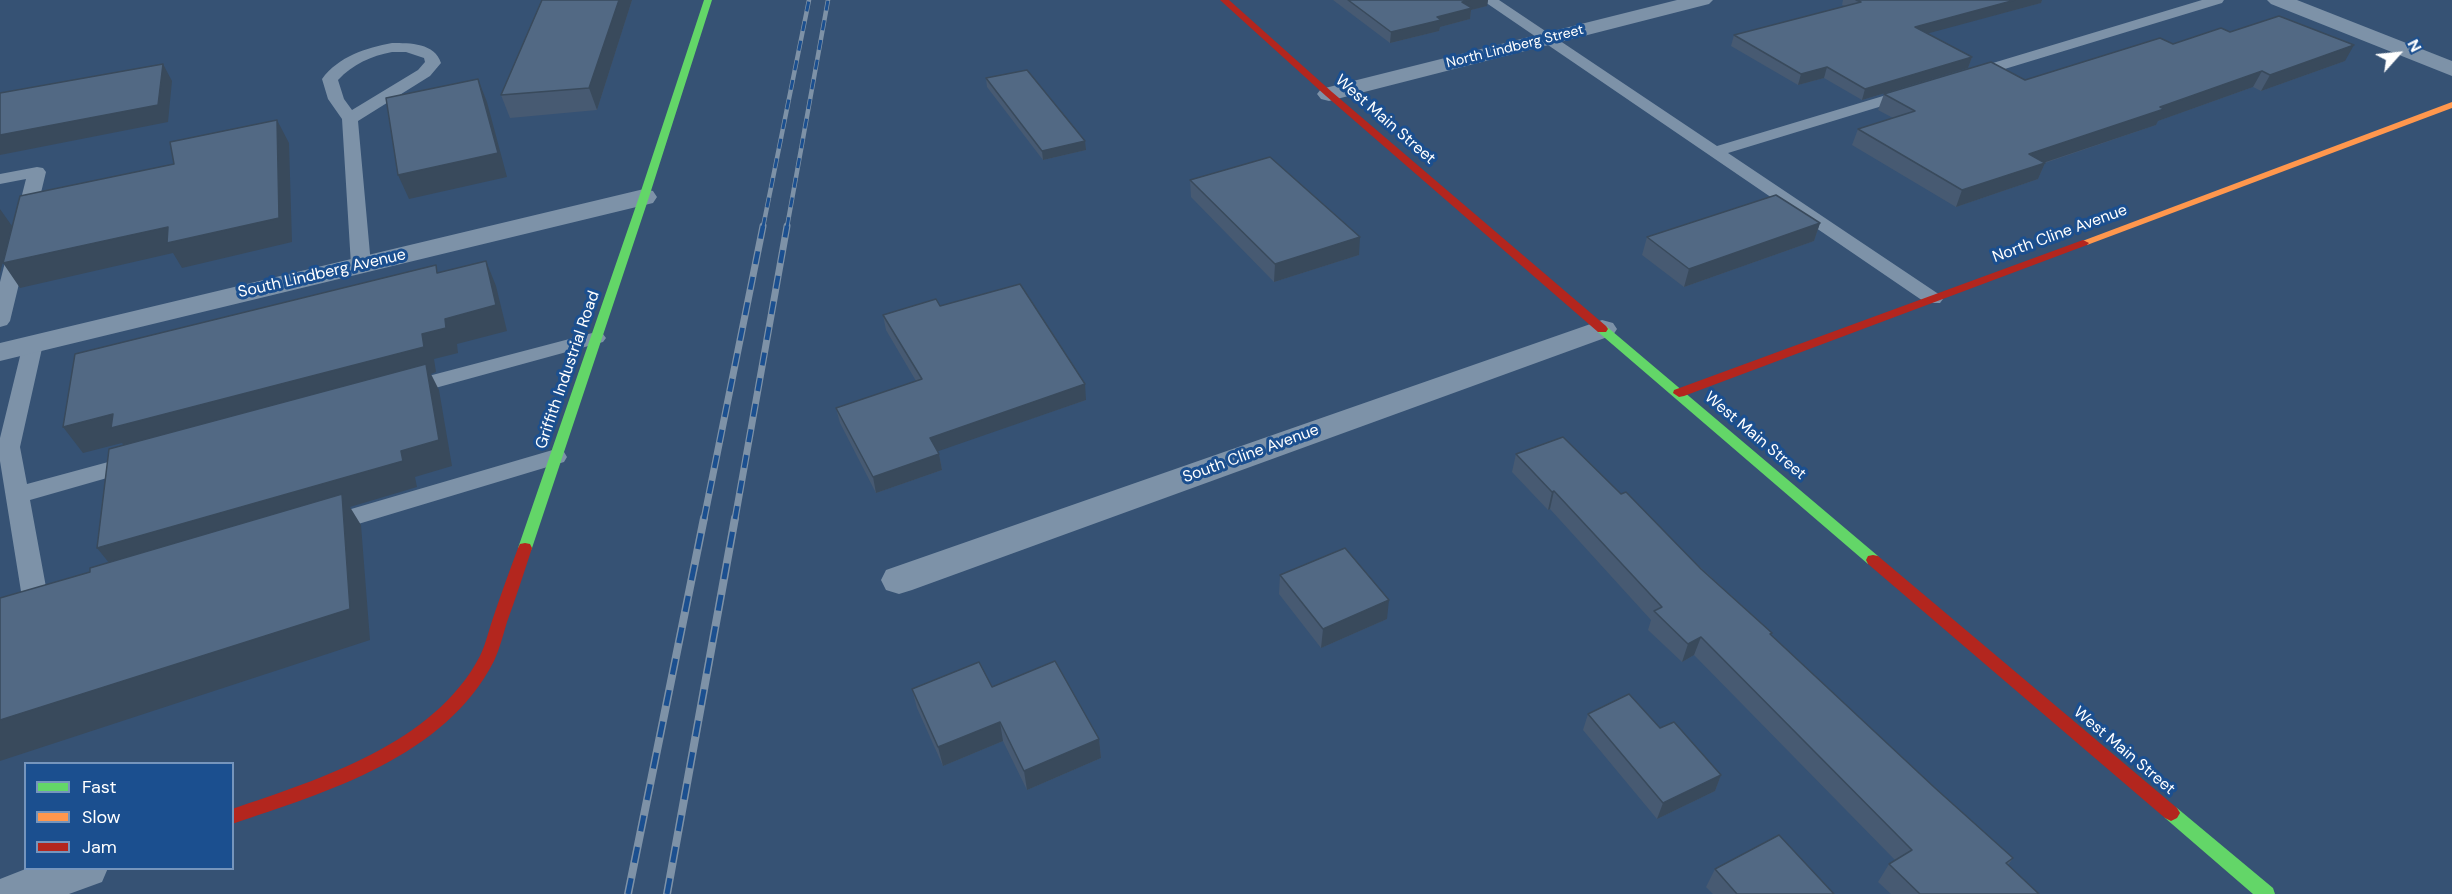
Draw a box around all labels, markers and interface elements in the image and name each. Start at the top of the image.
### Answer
street label: North Lindberg Street [1445,22,1585,72]
north arrow [2368,24,2428,84]
text: N [2402,36,2426,56]
street label: West Main Street [1331,71,1439,169]
street label: North Cline Avenue [1990,201,2130,267]
street label: South Lindberg Avenue [236,245,408,303]
street label: Griffith Industrial Road [532,289,604,451]
street label: West Main Street [1700,388,1810,484]
street label: South Cline Avenue [1180,420,1322,488]
street label: West Main Street [2069,703,2179,799]
legend [24,762,234,870]
text: Fast [82,775,117,799]
text: Slow [82,805,121,829]
text: Jam [82,835,117,859]

